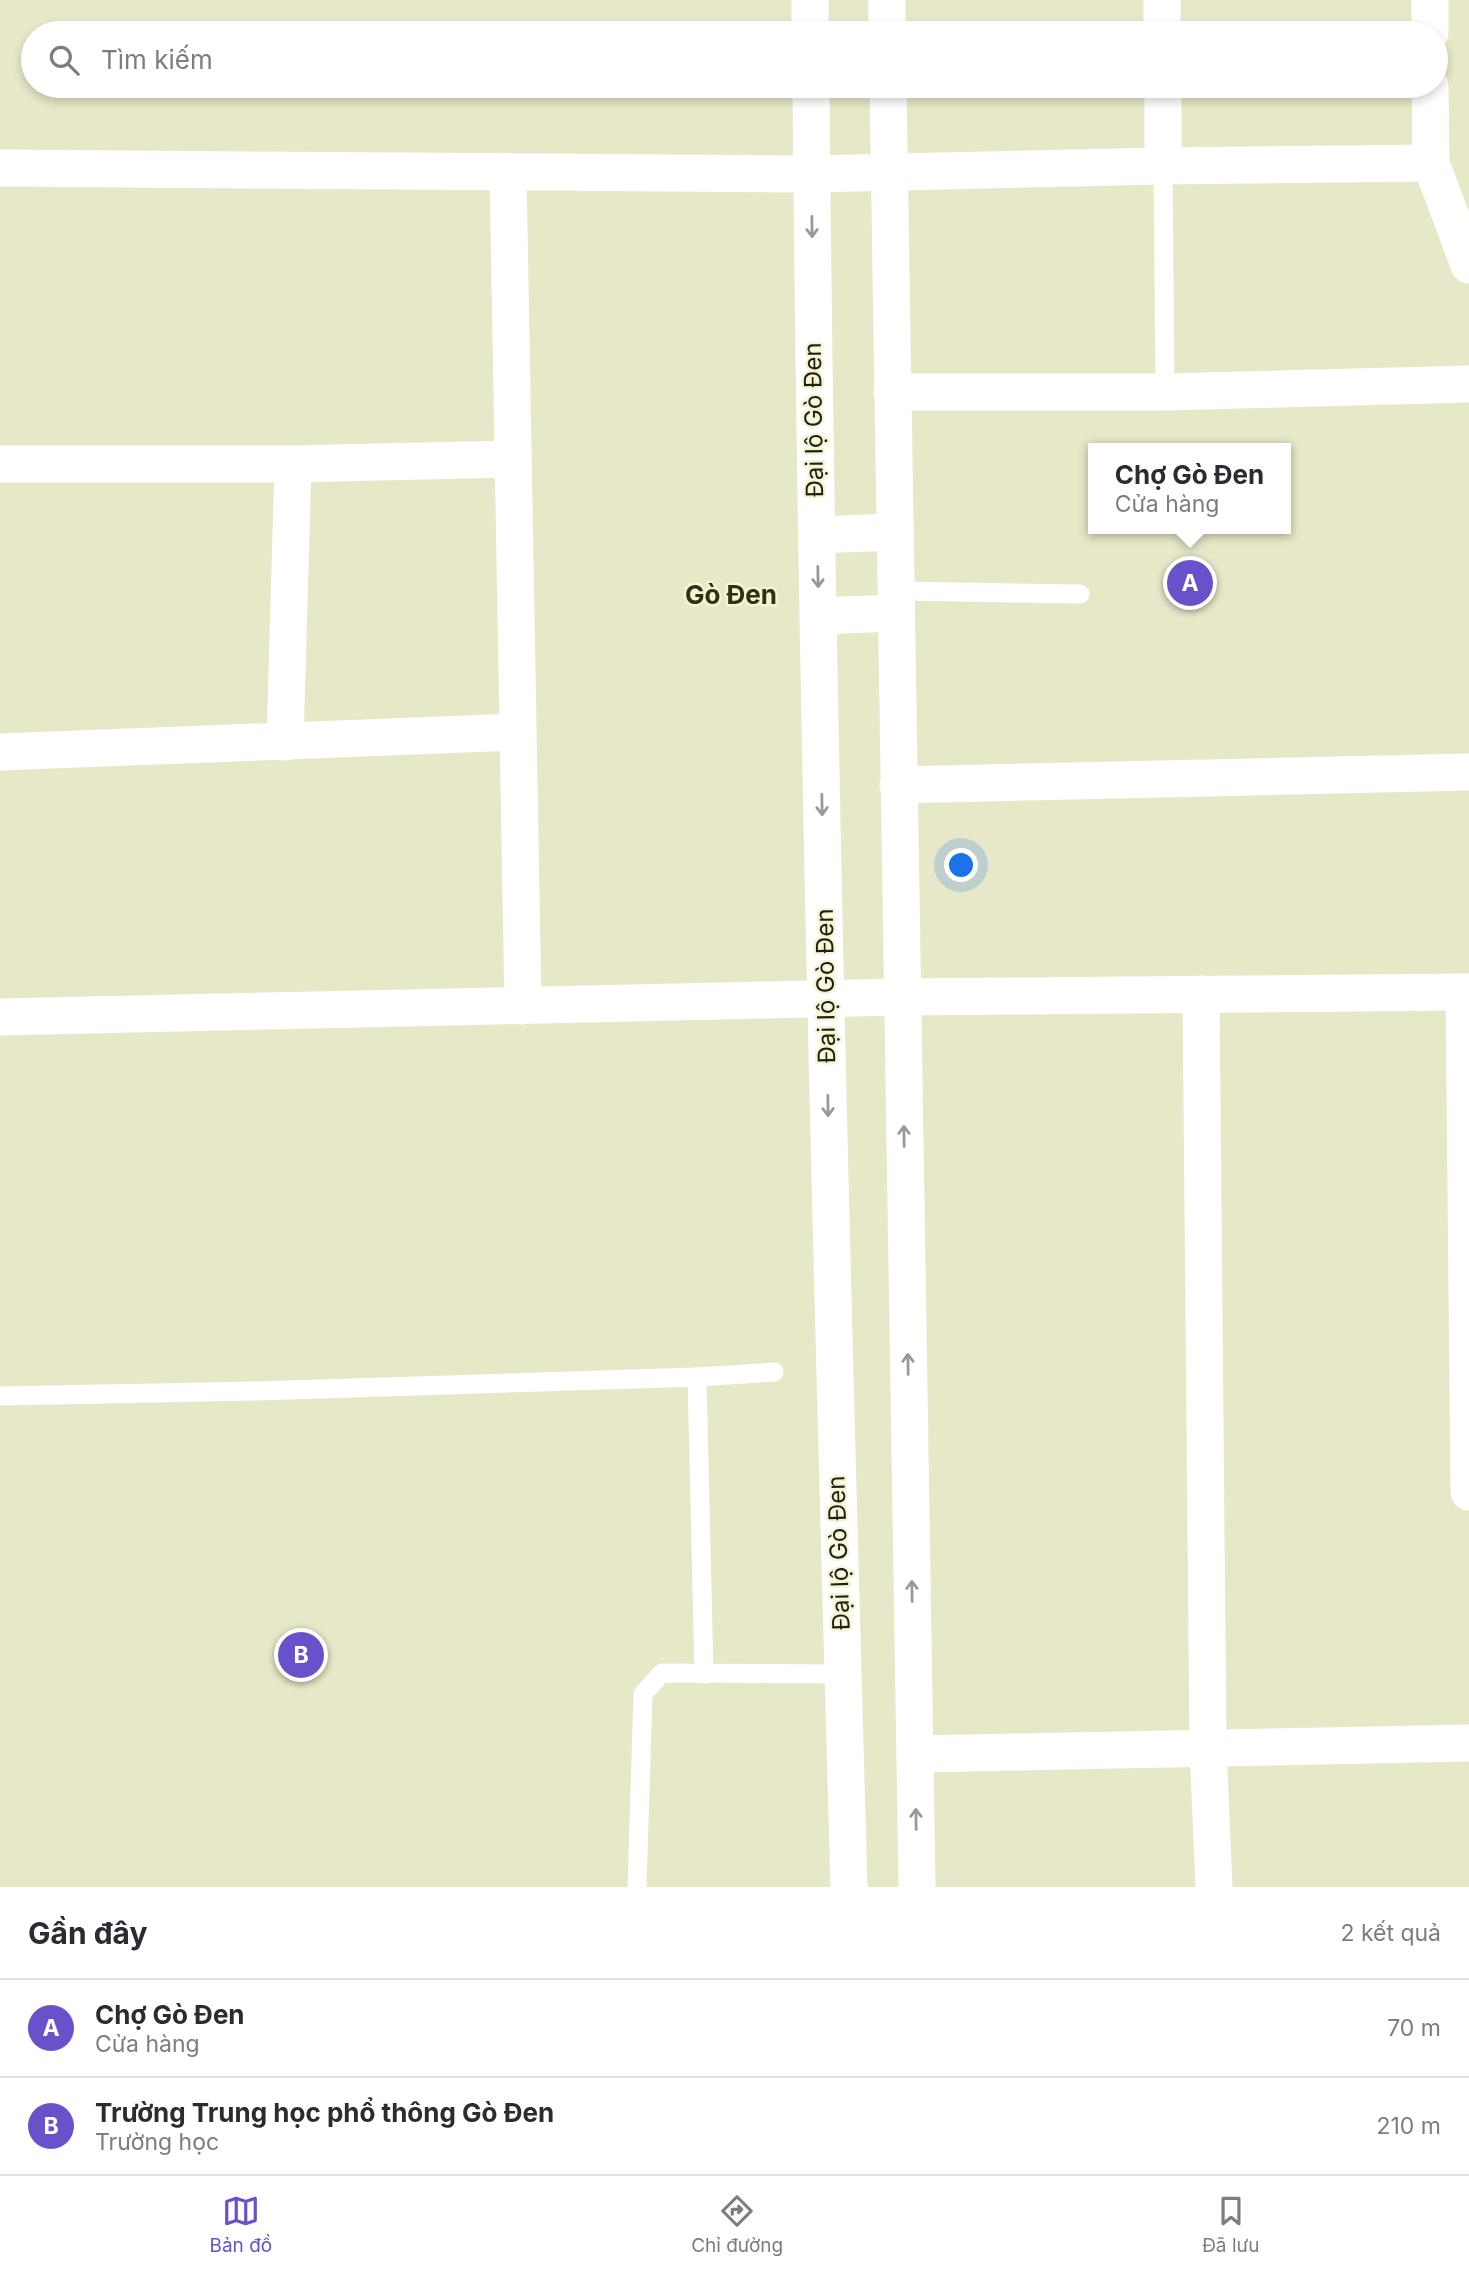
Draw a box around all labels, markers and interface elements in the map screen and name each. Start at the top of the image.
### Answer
search box [21,21,1448,98]
icon: search [45,41,83,79]
text: Tìm kiếm [101,44,213,75]
one-way arrow [805,216,819,239]
street label: Đại lộ Gò Đen [798,342,829,498]
popup [1088,443,1291,534]
text: Chợ Gò Đen [1115,459,1264,490]
text: Cửa hàng [1115,490,1219,518]
pin: A [1167,557,1213,609]
one-way arrow [811,566,824,589]
district label: Gò Đen [685,579,777,610]
one-way arrow [815,793,829,816]
your location [944,848,978,882]
street label: Đại lộ Gò Đen [810,908,841,1064]
one-way arrow [821,1094,835,1117]
one-way arrow [898,1125,911,1148]
one-way arrow [901,1353,915,1376]
street label: Đại lộ Gò Đen [821,1475,856,1631]
one-way arrow [905,1580,919,1603]
pin: B [278,1629,324,1681]
one-way arrow [909,1808,923,1831]
text: Gần đây [28,1915,148,1951]
text: 2 kết quả [1340,1919,1441,1947]
text: Chợ Gò Đen [95,1999,245,2030]
text: A [42,2014,60,2042]
text: 70 m [1387,2014,1441,2042]
text: Cửa hàng [95,2030,200,2058]
text: Trường Trung học phổ thông Gò Đen [95,2097,554,2128]
text: B [43,2112,59,2140]
text: 210 m [1376,2112,1441,2140]
text: Trường học [95,2128,219,2156]
tab: Bản đồ [209,2192,272,2257]
tab: Chỉ đường [691,2192,783,2257]
tab: Đã lưu [1202,2192,1260,2257]

